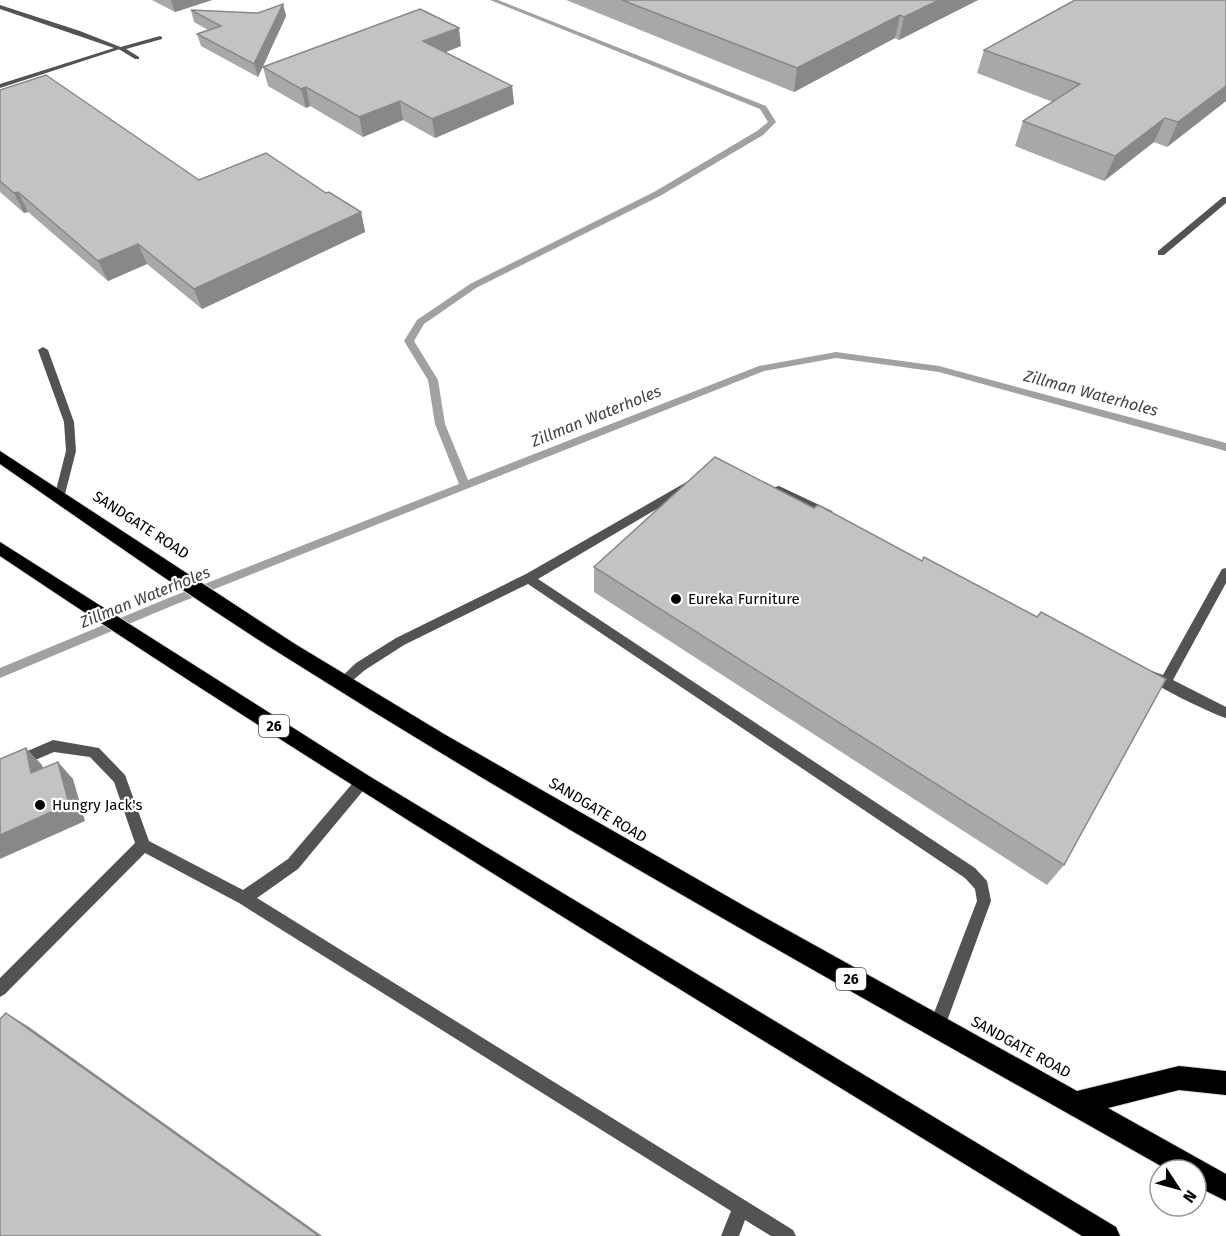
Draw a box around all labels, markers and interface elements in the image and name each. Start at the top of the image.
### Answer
water label: Zillman Waterholes [1021,366,1160,420]
water label: Zillman Waterholes [527,381,664,451]
street label: SANDGATE ROAD [90,487,192,563]
water label: Zillman Waterholes [76,562,213,632]
place label: Eureka Furniture [688,590,800,608]
marker: Eureka Furniture [669,592,683,606]
road number: 26 [259,715,289,737]
street label: SANDGATE ROAD [546,774,650,846]
place label: Hungry Jack's [52,796,142,814]
marker: Hungry Jack's [33,798,47,812]
road number: 26 [836,968,866,990]
street label: SANDGATE ROAD [968,1012,1074,1082]
north arrow [1148,1158,1208,1218]
text: N [1179,1187,1201,1206]

